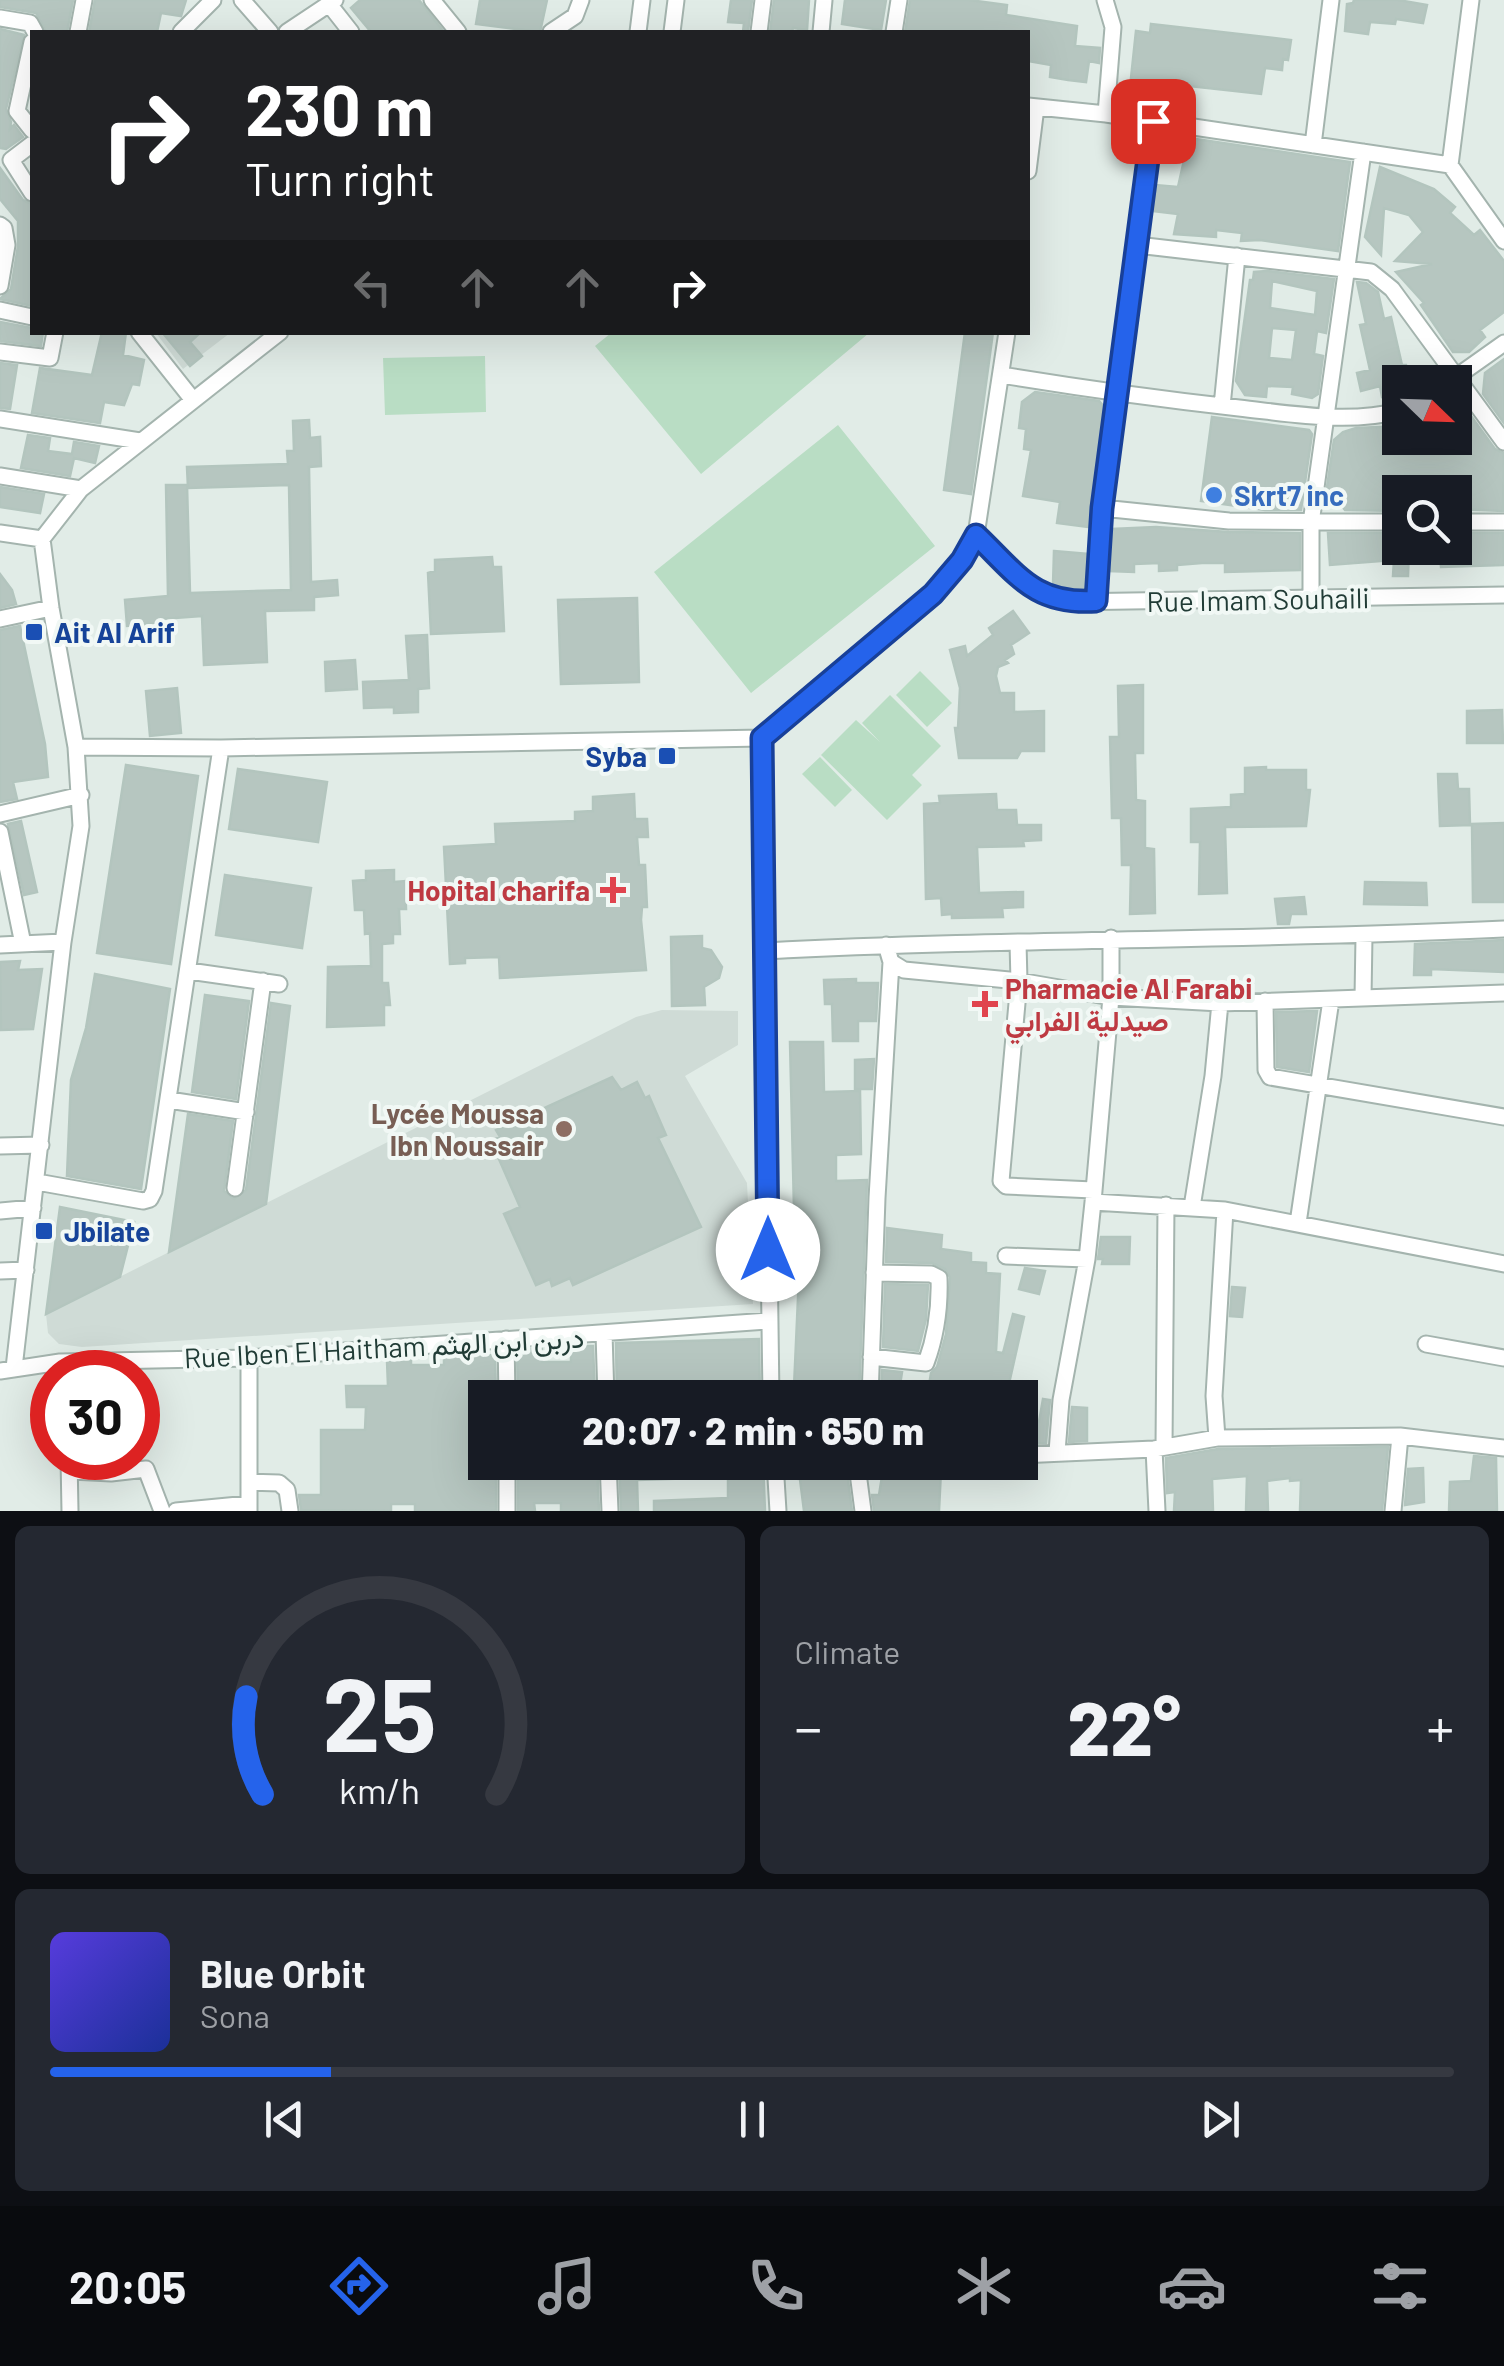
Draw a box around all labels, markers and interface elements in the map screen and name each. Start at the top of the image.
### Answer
text: 230 m [245,66,433,150]
icon: right [80,70,210,200]
pin [1111,79,1196,164]
icon: arrive [1126,94,1181,149]
text: Turn right [245,151,435,205]
icon: left [345,260,400,315]
icon: ahead [450,260,505,315]
icon: ahead [555,260,610,315]
icon: right [660,260,715,315]
north arrow [1382,365,1472,455]
map controls [1382,365,1472,565]
button: search [1382,475,1472,565]
place label: Skrt7 inc [1234,478,1344,512]
marker: Skrt7 inc [1203,484,1225,506]
street label: Rue Imam Souhaili [1146,580,1370,618]
place label: Ait Al Arif [54,615,175,649]
marker: Ait Al Arif [23,621,45,643]
place label: Syba [586,739,647,773]
marker: Syba [656,745,678,767]
place label: Hopital charifa [407,873,590,907]
marker: Hopital charifa [600,877,626,903]
place label: Pharmacie Al Farabi صيدلية الفرابي [1005,971,1252,1045]
marker: Pharmacie Al Farabi صيدلية الفرابي [974,993,996,1015]
place label: Lycée Moussa Ibn Noussair [371,1096,544,1162]
marker: Lycée Moussa Ibn Noussair [553,1118,575,1140]
position arrow [716,1198,820,1302]
place label: Jbilate [64,1214,150,1248]
marker: Jbilate [33,1220,55,1242]
street label: Rue Iben El Haitham دربن ابن الهثم [183,1320,585,1377]
speed limit sign: 30 [30,1350,160,1480]
text: 20:07 · 2 min · 650 m [582,1407,924,1453]
text: Climate [795,1632,900,1670]
text: 25 [323,1648,437,1773]
text: 22° [1068,1681,1181,1771]
text: − [795,1693,822,1759]
text: + [1426,1693,1454,1759]
text: km/h [339,1768,420,1811]
text: Blue Orbit [200,1950,366,1996]
text: Sona [200,1996,270,2034]
icon: previous [257,2092,312,2147]
icon: pause [725,2092,780,2147]
icon: next [1193,2092,1248,2147]
icon: directions [324,2251,394,2321]
icon: music [532,2251,602,2321]
icon: phone [741,2251,811,2321]
icon: climate [949,2251,1019,2321]
icon: car [1157,2251,1227,2321]
icon: filters [1365,2251,1435,2321]
text: 20:05 [69,2259,186,2313]

